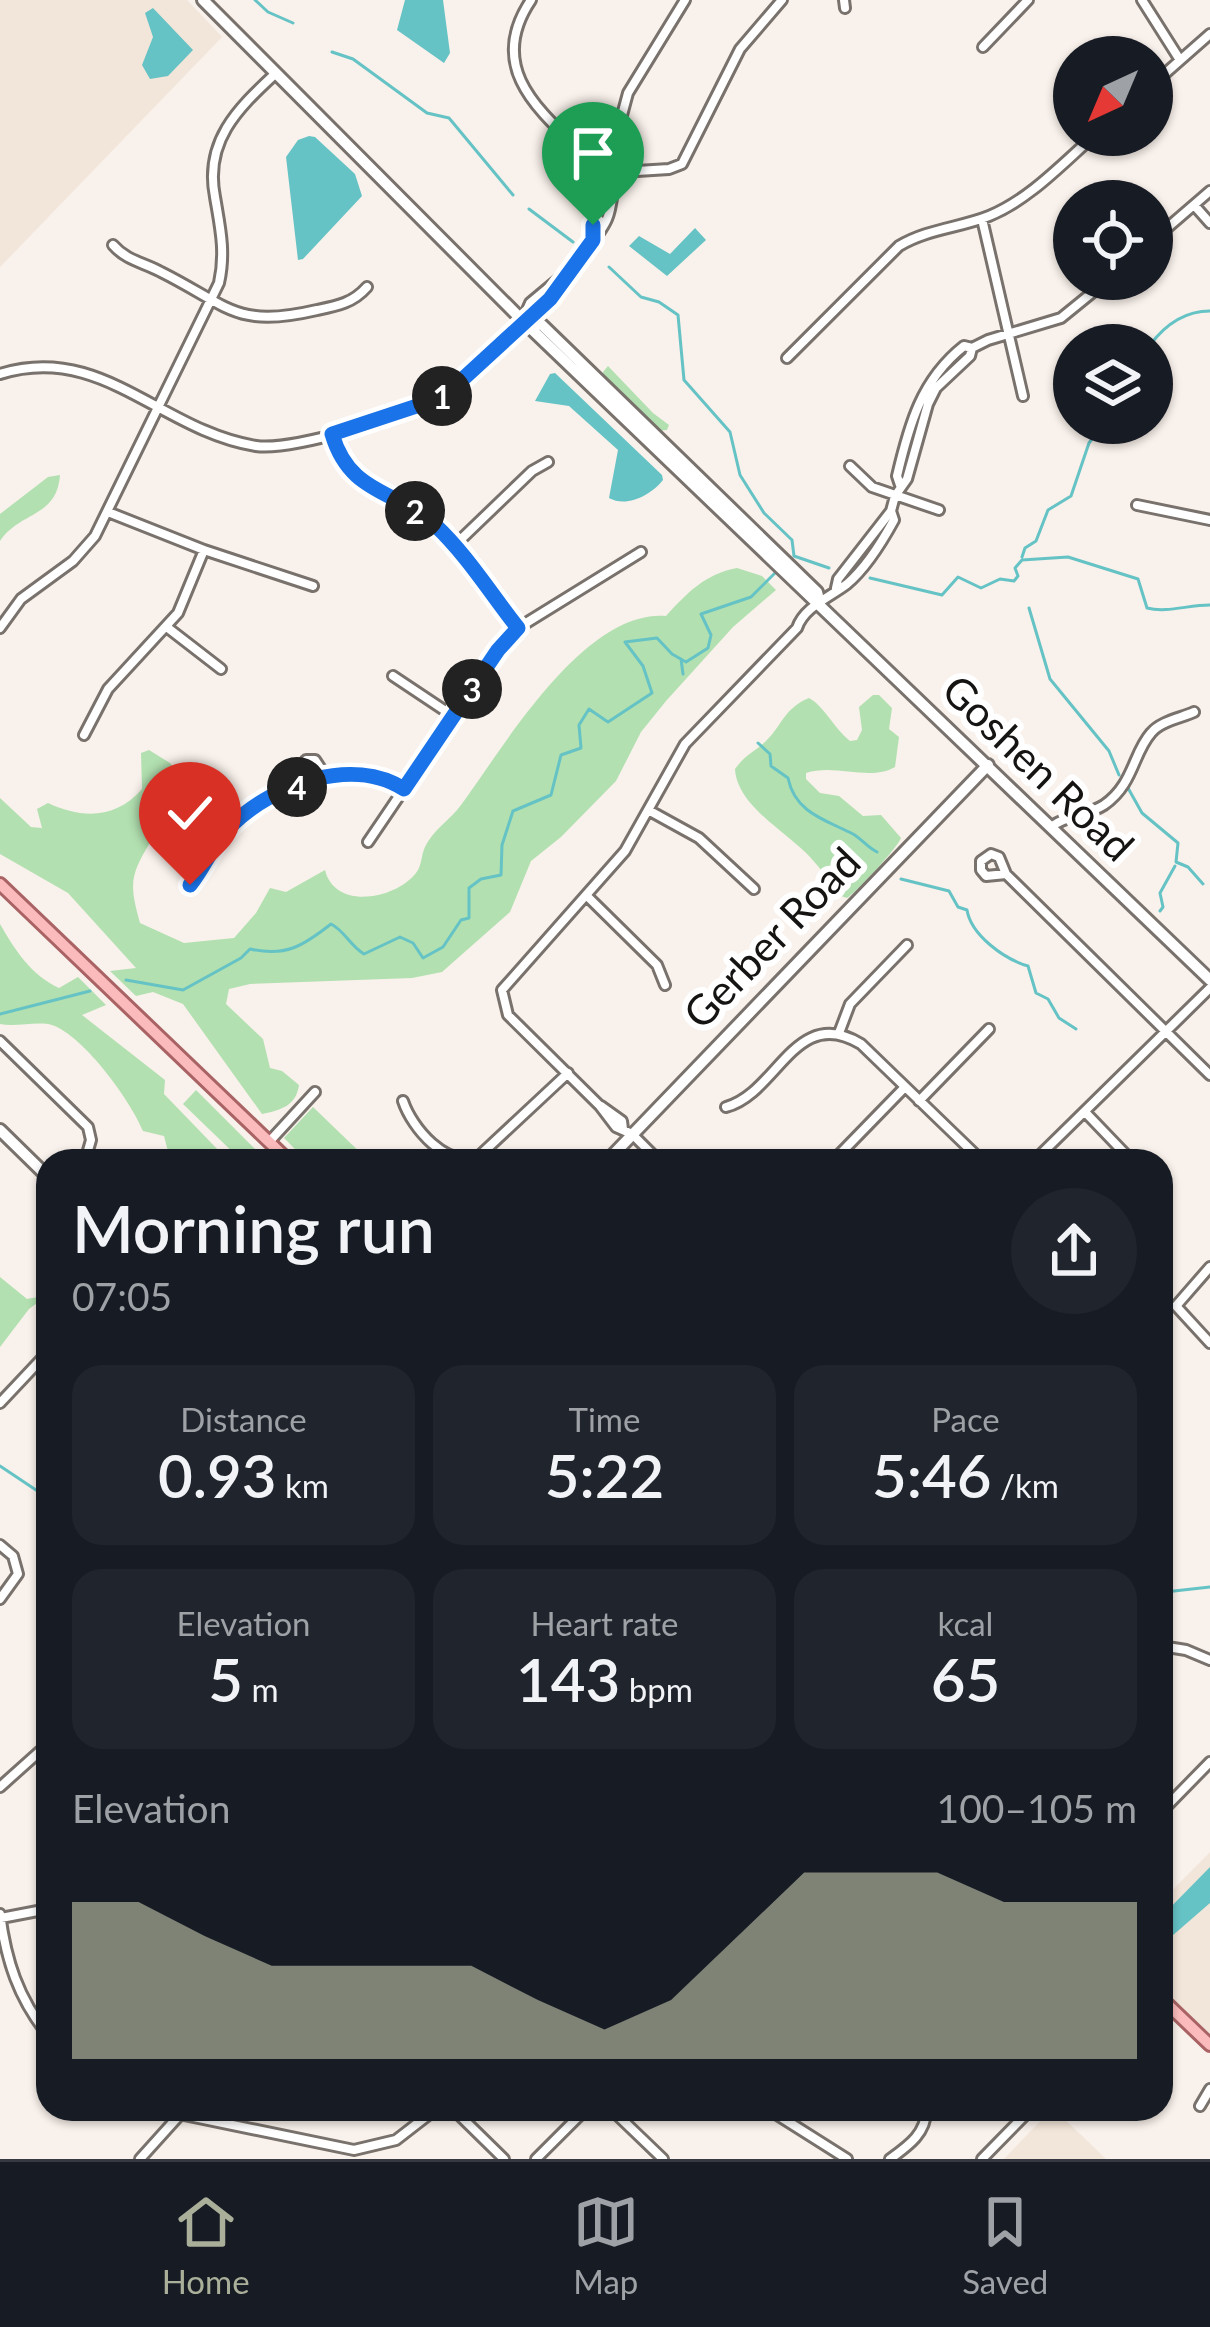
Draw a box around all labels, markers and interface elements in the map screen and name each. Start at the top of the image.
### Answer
north arrow [1053,36,1173,156]
map controls [1053,36,1173,444]
pin [542,102,644,225]
icon: arrive [560,120,626,186]
button: locate [1053,180,1173,300]
button: layers [1053,324,1173,444]
pin: 1 [412,366,472,426]
text: 1 [432,376,452,416]
pin: 2 [385,481,445,541]
text: 2 [405,491,425,531]
pin: 3 [442,659,502,719]
street label: Goshen Road [933,664,1144,870]
text: 3 [462,669,482,709]
pin: 4 [267,757,327,817]
pin [139,762,241,885]
text: 4 [287,767,307,807]
icon: check [157,780,223,846]
street label: Gerber Road [673,837,870,1038]
text: Morning run [72,1188,435,1267]
button: share [1011,1188,1137,1314]
text: 07:05 [72,1273,172,1319]
text: Distance [180,1399,307,1439]
text: Time [569,1399,640,1439]
text: Pace [931,1399,1000,1439]
text: 0.93 [158,1439,277,1511]
text: 5:22 [545,1439,664,1511]
text: 5:46 [872,1439,992,1511]
text: km [277,1465,329,1505]
text: /km [992,1465,1059,1505]
text: Elevation [176,1603,311,1643]
text: Heart rate [531,1603,678,1643]
text: kcal [938,1603,993,1643]
text: 5 [208,1643,243,1715]
text: 143 [516,1643,620,1715]
text: 65 [931,1643,1000,1715]
text: m [243,1669,279,1709]
text: bpm [620,1669,693,1709]
text: Elevation [72,1785,230,1831]
text: 100–105 m [937,1785,1137,1831]
tab: Home [162,2189,250,2301]
tab: Map [573,2189,639,2301]
tab: Saved [962,2189,1048,2301]

